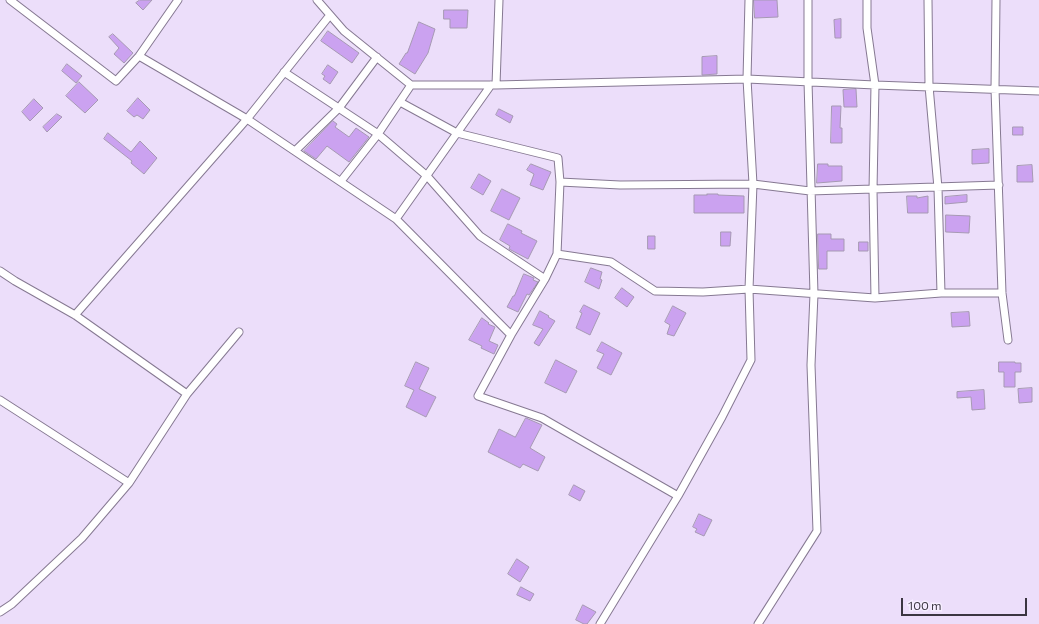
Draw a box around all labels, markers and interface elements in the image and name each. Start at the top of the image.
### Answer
scale bar [903,590,1029,616]
text: 100 m [908,598,942,612]

